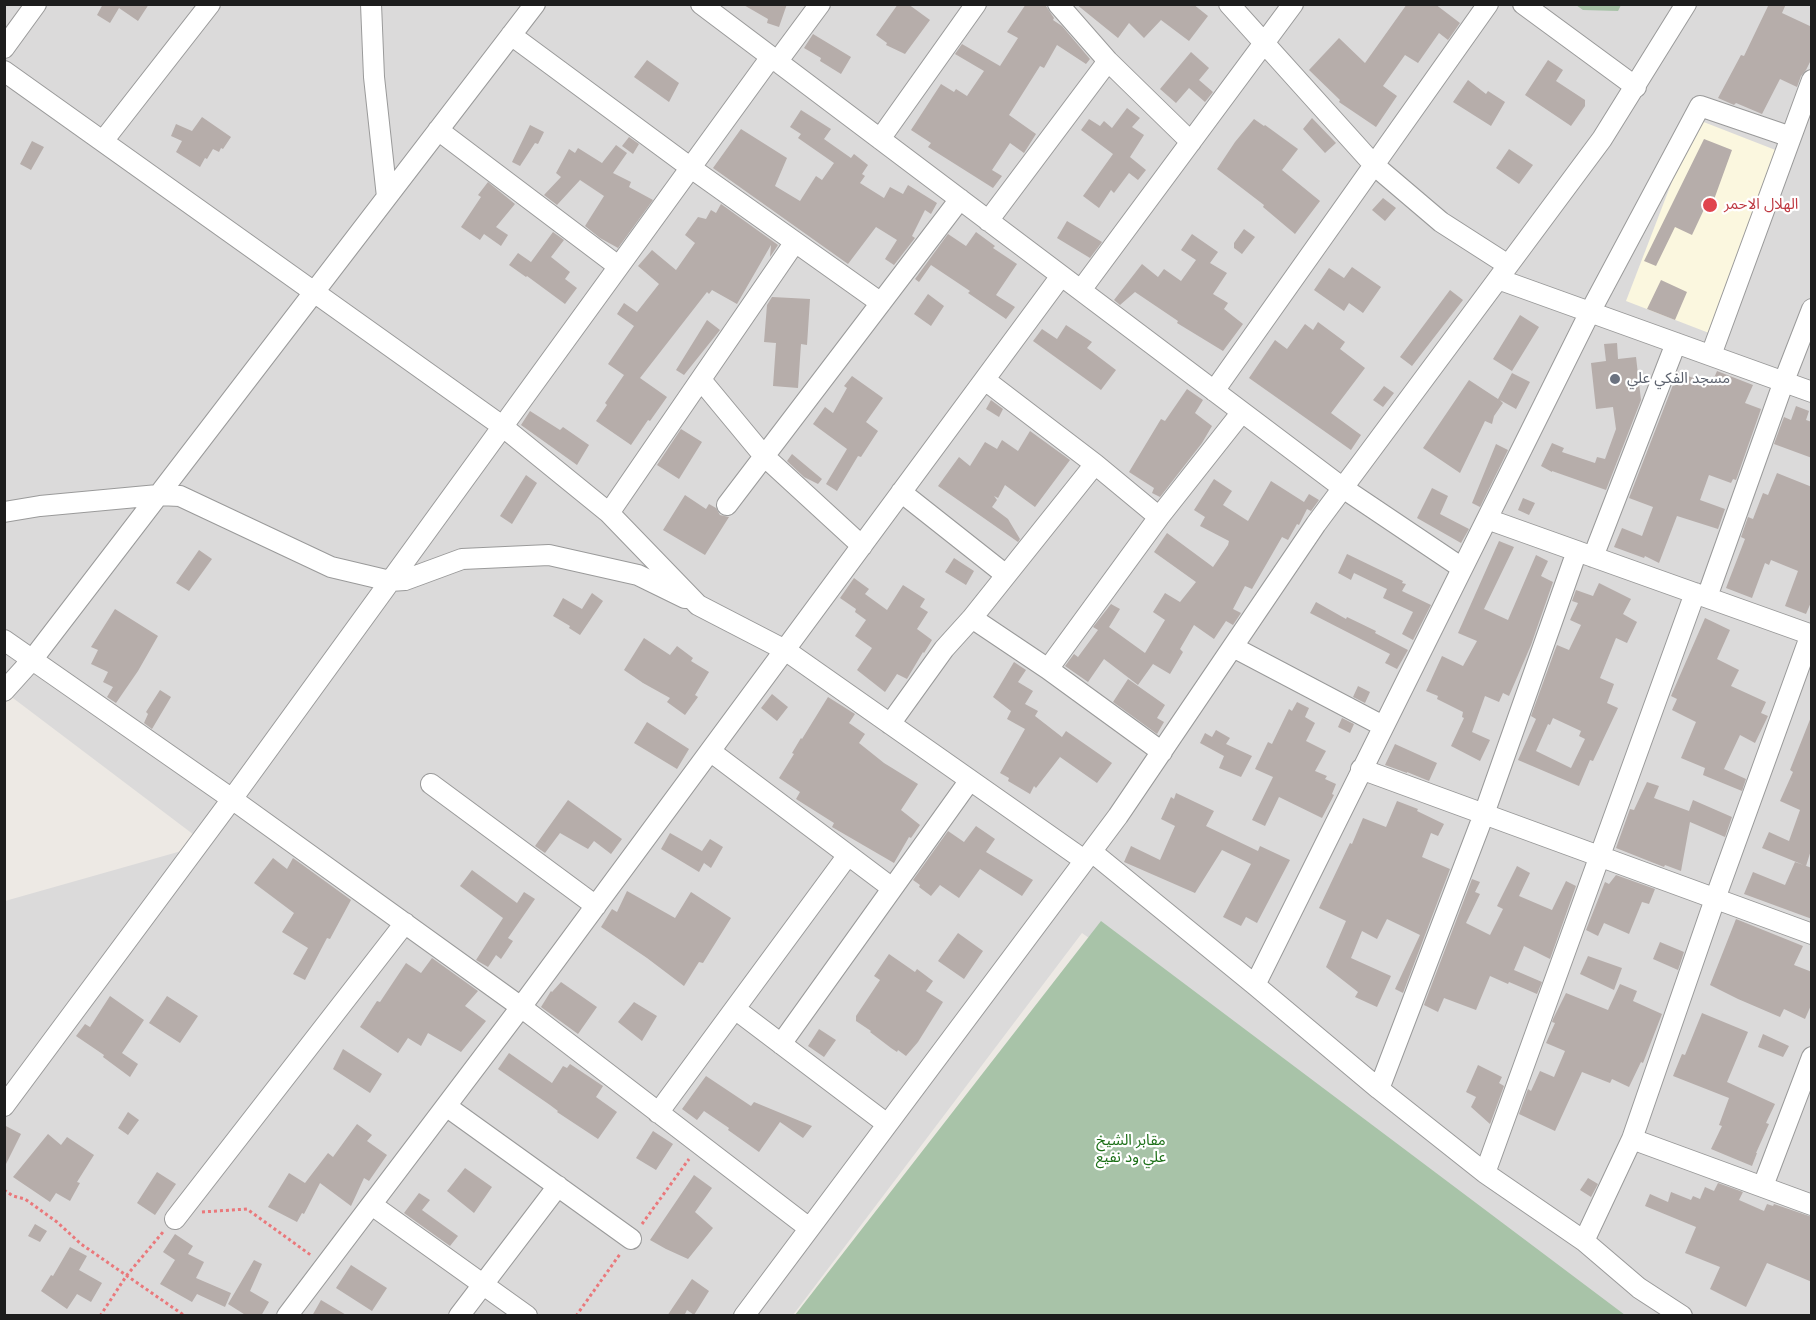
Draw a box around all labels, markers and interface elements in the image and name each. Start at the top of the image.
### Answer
marker: الهلال الاحمر [1701,196,1719,214]
place label: الهلال الاحمر [1724,196,1798,214]
place label: مسجد الفكي علي [1627,370,1730,388]
marker: مسجد الفكي علي [1608,372,1622,386]
park label: مقابر الشيخ علي ود نفيع [1096,1132,1166,1167]

